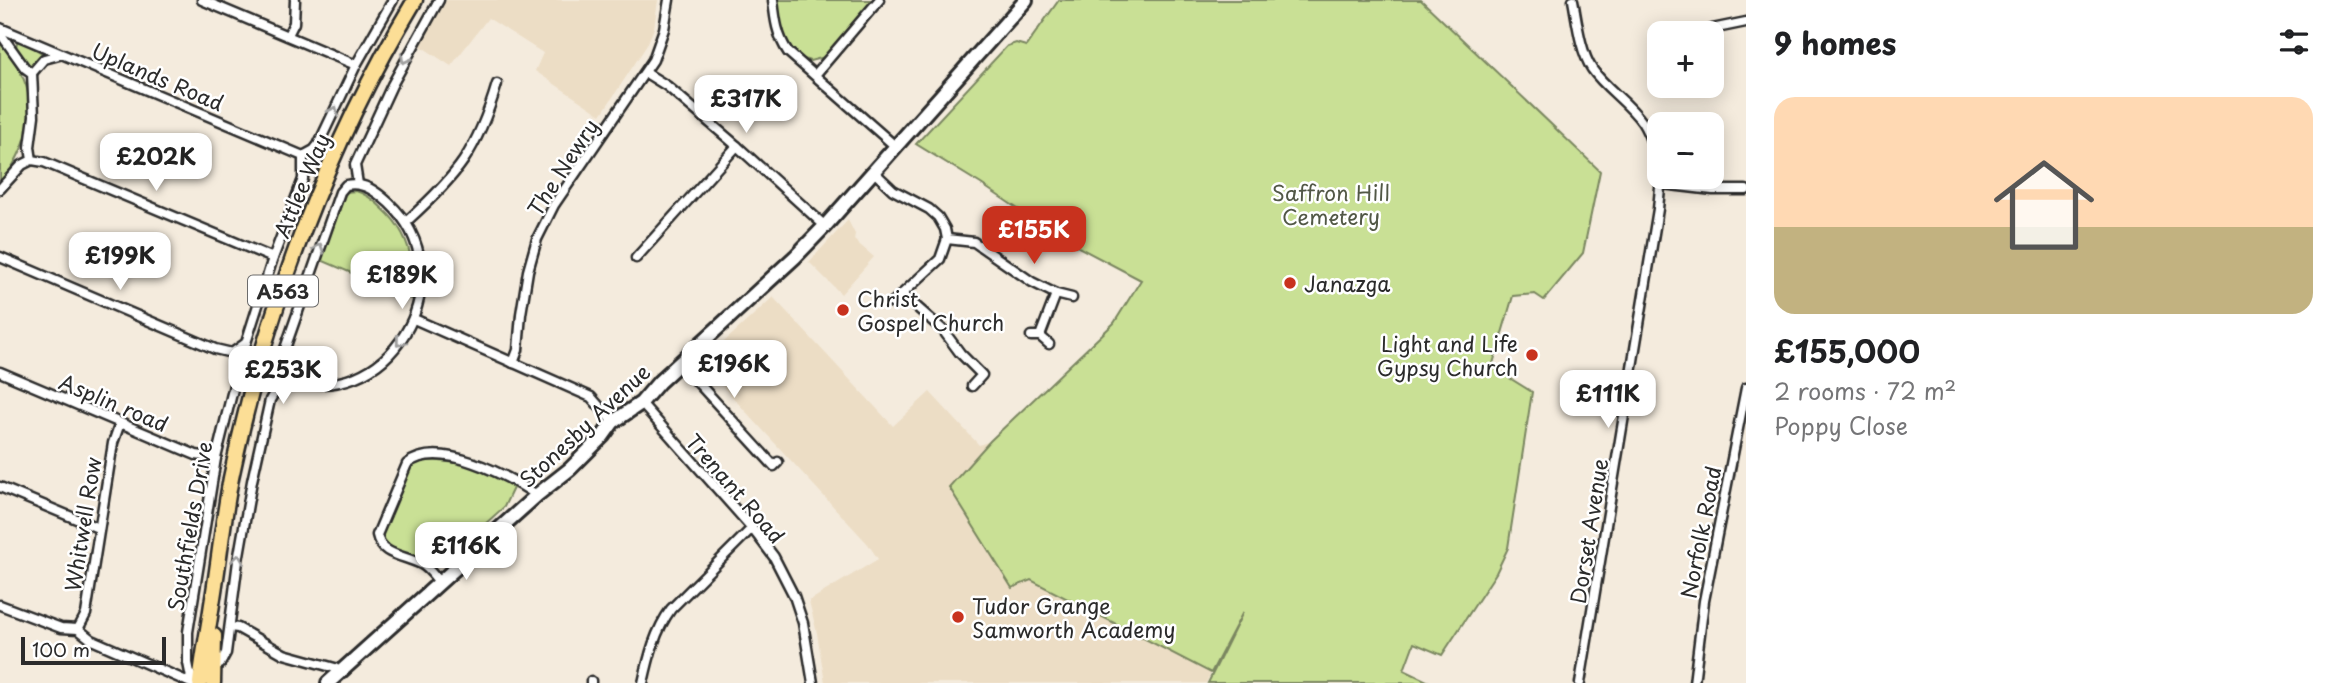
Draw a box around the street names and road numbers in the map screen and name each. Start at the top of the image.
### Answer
street label: Uplands Road [87,34,229,118]
street label: The Newry [519,112,605,222]
street label: Attlee Way [265,128,337,242]
road number: A563 [248,276,318,306]
street label: Stonesby Avenue [511,356,657,494]
street label: Asplin road [55,365,173,439]
street label: Trenant Road [679,426,793,550]
street label: Southfields Drive [158,439,220,613]
street label: Whitwell Row [56,455,108,593]
street label: Dorset Avenue [1561,456,1615,606]
street label: Norfolk Road [1672,463,1728,601]

